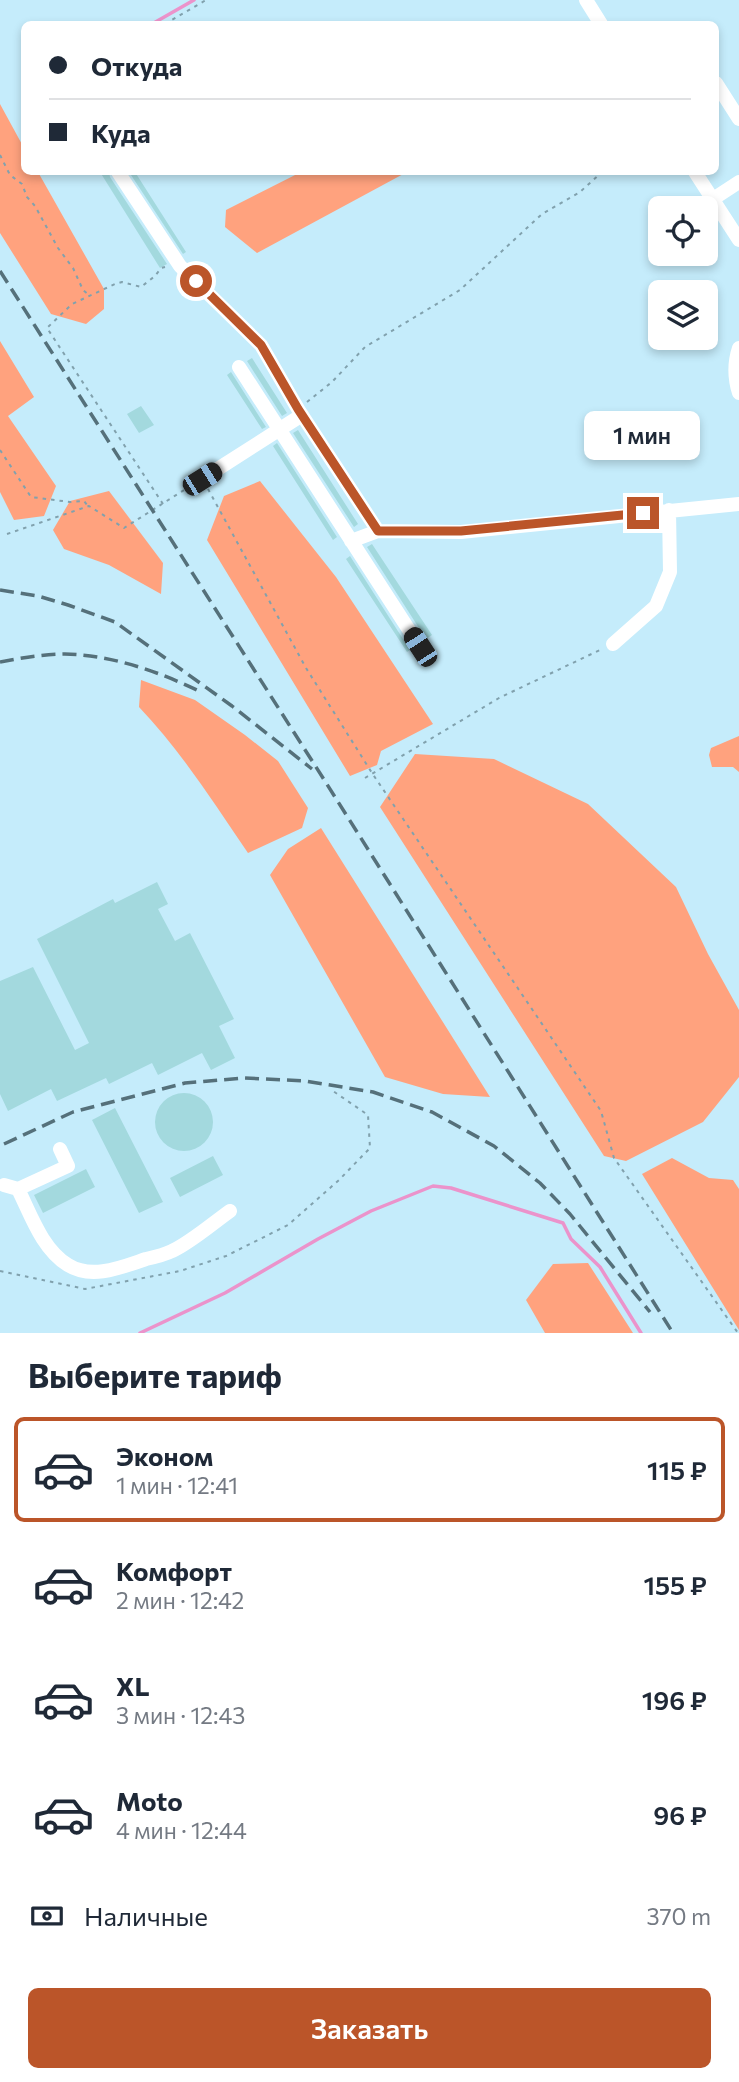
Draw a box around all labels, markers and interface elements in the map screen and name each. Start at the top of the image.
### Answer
text: Откуда [91,50,182,81]
text: Куда [91,117,151,148]
map controls [648,196,718,350]
button: locate [648,196,718,266]
route start [180,265,212,297]
button: layers [648,280,718,350]
callout: 1 мин [585,412,701,461]
text: 1 мин [613,421,671,449]
car [179,459,226,499]
route end [627,497,659,529]
car [400,624,441,670]
text: Выберите тариф [28,1355,282,1395]
icon: car [32,1438,95,1501]
text: Эконом [116,1440,213,1471]
text: 115 ₽ [647,1454,707,1485]
text: 1 мин · 12:41 [116,1471,238,1499]
icon: car [32,1553,95,1616]
text: Комфорт [116,1555,232,1586]
text: 155 ₽ [643,1569,707,1600]
text: 2 мин · 12:42 [116,1586,244,1614]
icon: car [32,1668,95,1731]
text: XL [116,1670,150,1701]
text: 196 ₽ [642,1684,707,1715]
text: 3 мин · 12:43 [116,1701,245,1729]
icon: car [32,1783,95,1846]
text: Moto [116,1785,183,1816]
text: 96 ₽ [653,1799,707,1830]
text: 4 мин · 12:44 [116,1816,247,1844]
icon: cash [28,1897,66,1935]
text: Наличные [84,1900,208,1931]
text: 370 m [646,1902,711,1930]
button: Заказать [28,1988,711,2068]

